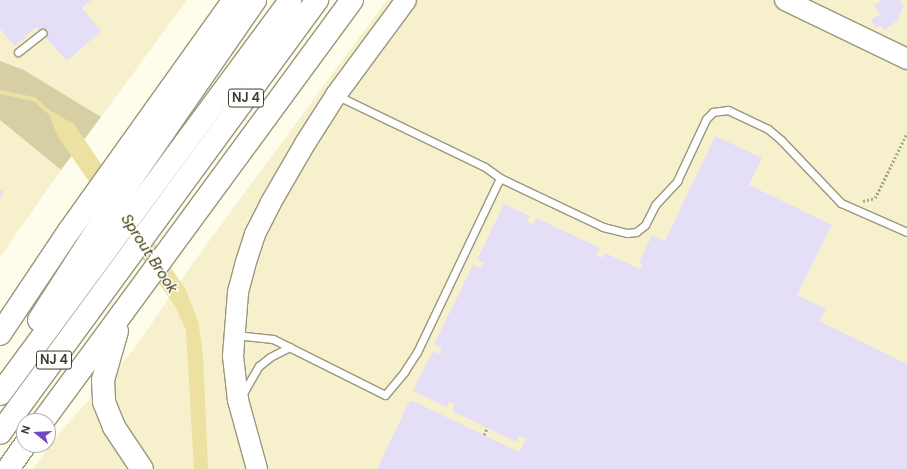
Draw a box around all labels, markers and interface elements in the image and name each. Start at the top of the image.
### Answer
road number: NJ 4 [227,87,265,109]
water label: Sprout Brook [117,211,181,297]
road number: NJ 4 [35,349,73,371]
north arrow [16,413,56,453]
text: N [18,424,33,436]

